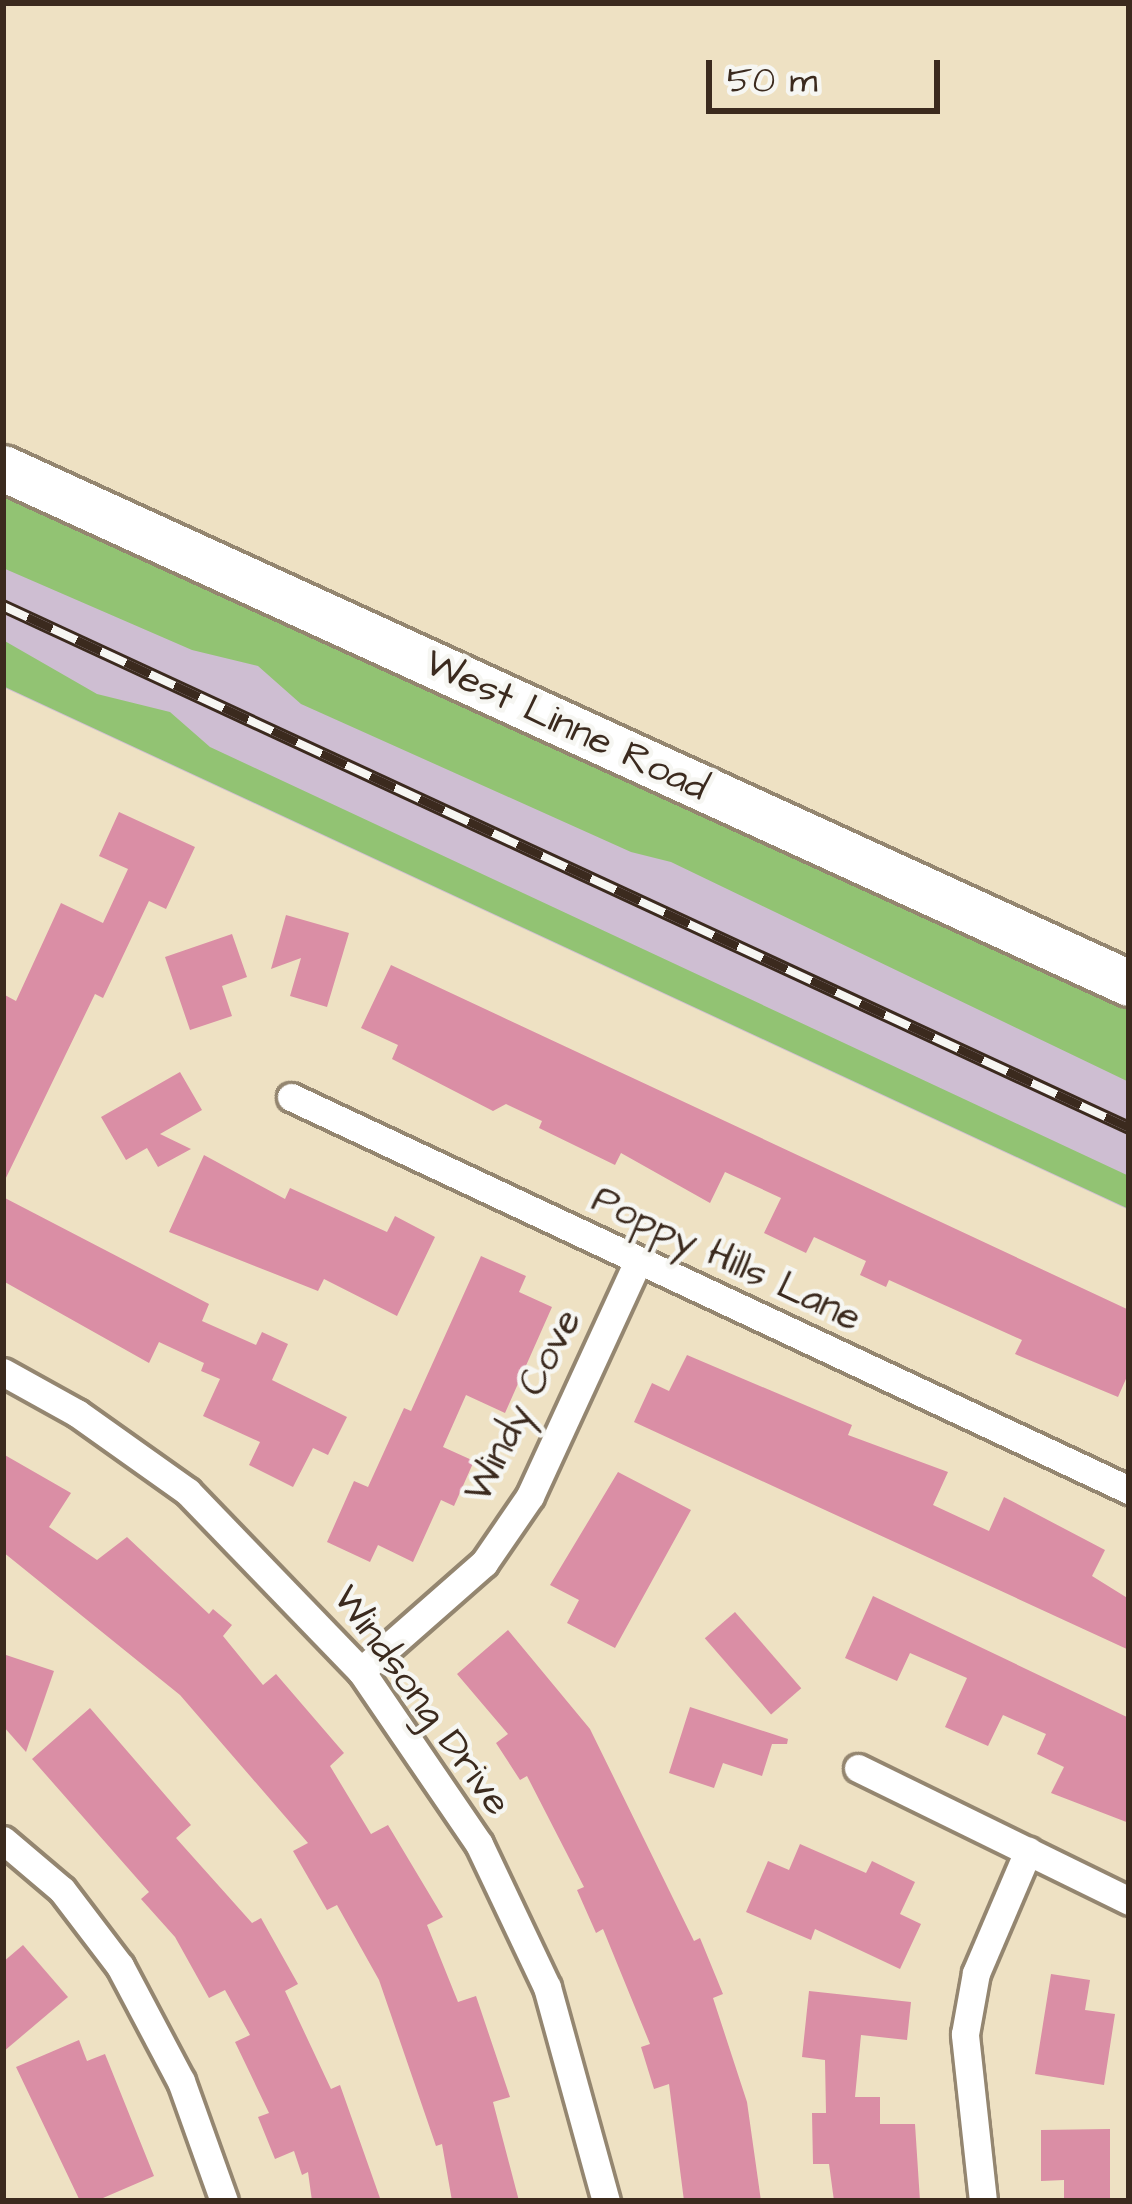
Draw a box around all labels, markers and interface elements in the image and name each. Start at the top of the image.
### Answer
scale bar [712,36,946,110]
text: 50 m [727,55,818,106]
street label: West Linne Road [417,640,715,812]
street label: Poppy Hills Lane [584,1177,868,1343]
street label: Windy Cove [455,1302,593,1510]
street label: Windsong Drive [322,1577,520,1825]

